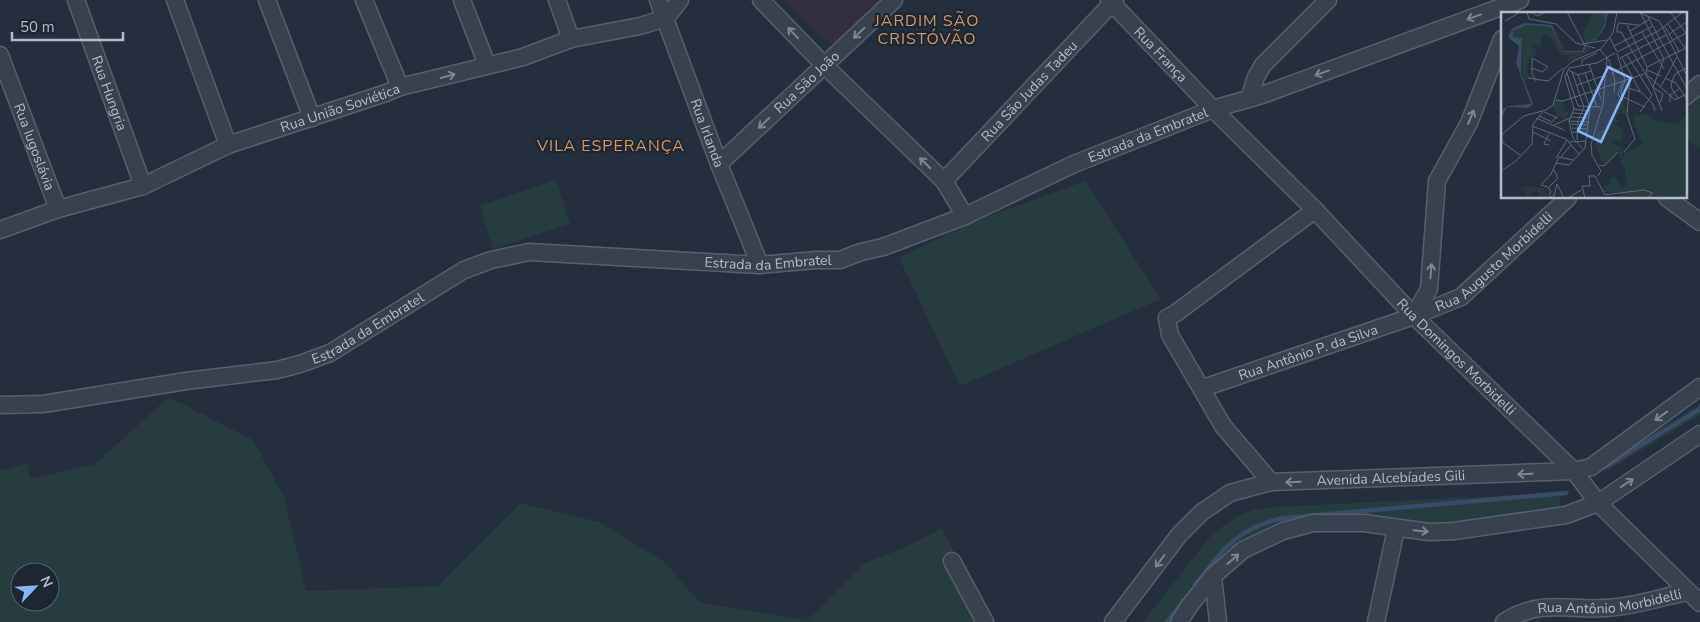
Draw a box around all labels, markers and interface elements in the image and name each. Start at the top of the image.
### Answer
scale bar [12,10,124,42]
district label: JARDIM SÃO CRISTÓVÃO [874,10,979,50]
inset map [1501,12,1688,199]
one-way arrow [1467,13,1483,22]
text: 50 m [20,17,55,37]
street label: Rua França [1129,23,1191,86]
one-way arrow [787,26,799,39]
one-way arrow [853,27,865,39]
street label: Rua São Judas Tadeu [977,37,1082,146]
street label: Rua São João [770,47,844,118]
street label: Rua Hungria [87,53,131,134]
one-way arrow [1315,69,1330,78]
one-way arrow [439,70,455,80]
street label: Rua União Soviética [278,79,403,137]
street label: Rua Irlanda [686,96,728,170]
street label: Rua Iugoslávia [9,101,59,193]
street label: Estrada da Embratel [1085,103,1212,168]
one-way arrow [1466,110,1476,125]
one-way arrow [757,117,770,129]
district label: VILA ESPERANÇA [536,135,685,157]
one-way arrow [919,157,932,169]
street label: Rua Augusto Morbidelli [1433,208,1557,316]
street label: Estrada da Embratel [704,251,833,275]
one-way arrow [1426,264,1435,280]
street label: Estrada da Embratel [309,288,428,369]
street label: Rua Domingos Morbidelli [1392,295,1520,420]
street label: Rua Antônio P. da Silva [1236,320,1380,385]
one-way arrow [1654,411,1668,421]
street label: Avenida Alcebíades Gili [1316,466,1465,490]
one-way arrow [1517,469,1534,479]
one-way arrow [1285,477,1301,486]
one-way arrow [1620,478,1634,488]
one-way arrow [1413,527,1429,536]
one-way arrow [1227,553,1240,565]
one-way arrow [1154,554,1165,567]
north arrow [10,562,60,612]
text: N [36,573,57,590]
street label: Rua Antônio Morbidelli [1537,585,1683,618]

